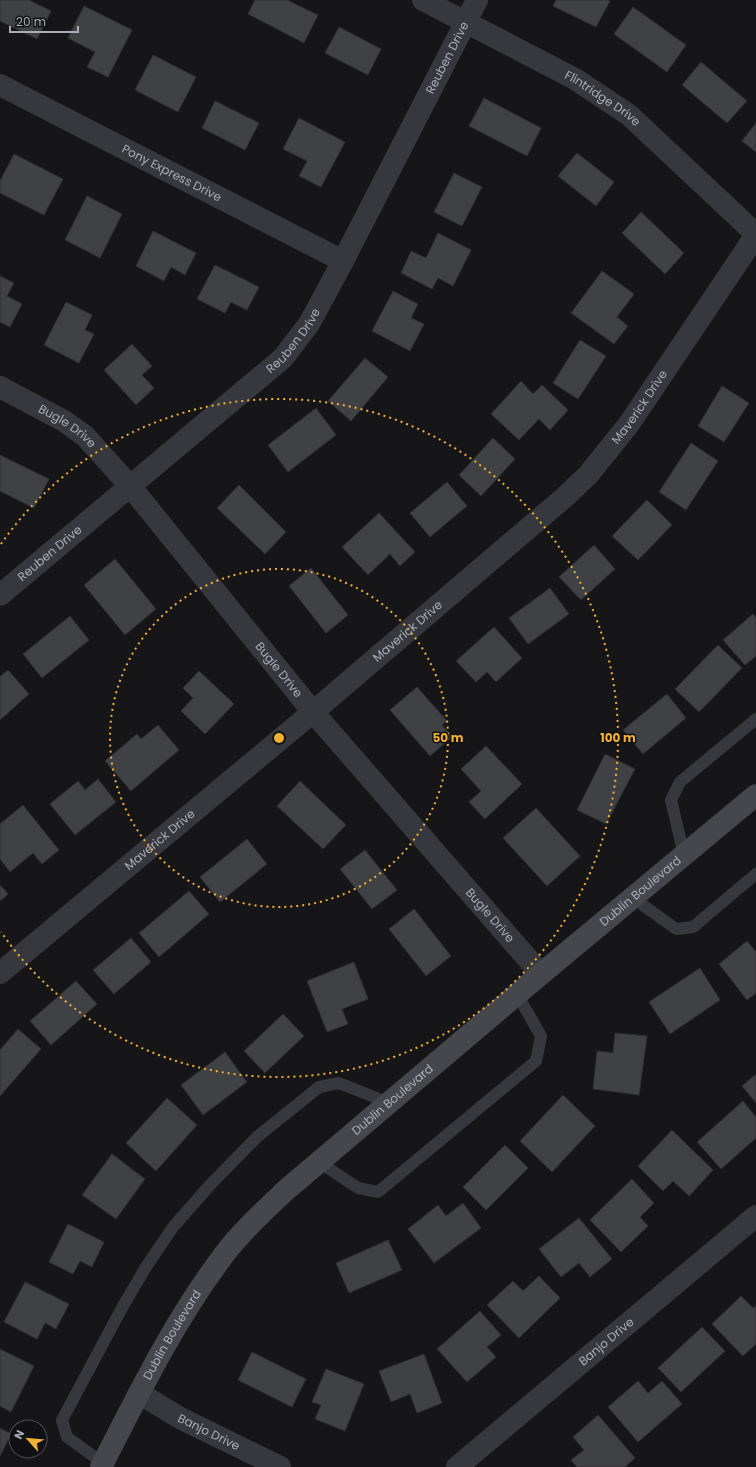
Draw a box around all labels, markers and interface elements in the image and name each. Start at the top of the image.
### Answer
scale bar [10,8,78,34]
text: 20 m [16,13,46,30]
street label: Reuben Drive [421,18,473,97]
street label: Flintridge Drive [562,66,645,130]
street label: Pony Express Drive [119,140,225,205]
street label: Reuben Drive [262,305,324,377]
street label: Maverick Drive [607,366,671,447]
street label: Bugle Drive [36,400,101,451]
street label: Reuben Drive [14,521,85,585]
street label: Maverick Drive [369,596,446,665]
street label: Bugle Drive [252,638,307,701]
text: 50 m [433,729,464,746]
text: 100 m [600,729,636,746]
centre of rings [272,731,286,745]
street label: Maverick Drive [121,805,198,874]
street label: Dublin Boulevard [596,852,685,930]
street label: Bugle Drive [462,884,519,946]
street label: Dublin Boulevard [348,1060,437,1139]
street label: Dublin Boulevard [139,1286,205,1383]
street label: Banjo Drive [575,1313,637,1369]
street label: Banjo Drive [175,1409,243,1454]
north arrow [8,1419,48,1459]
text: N [10,1427,28,1442]

